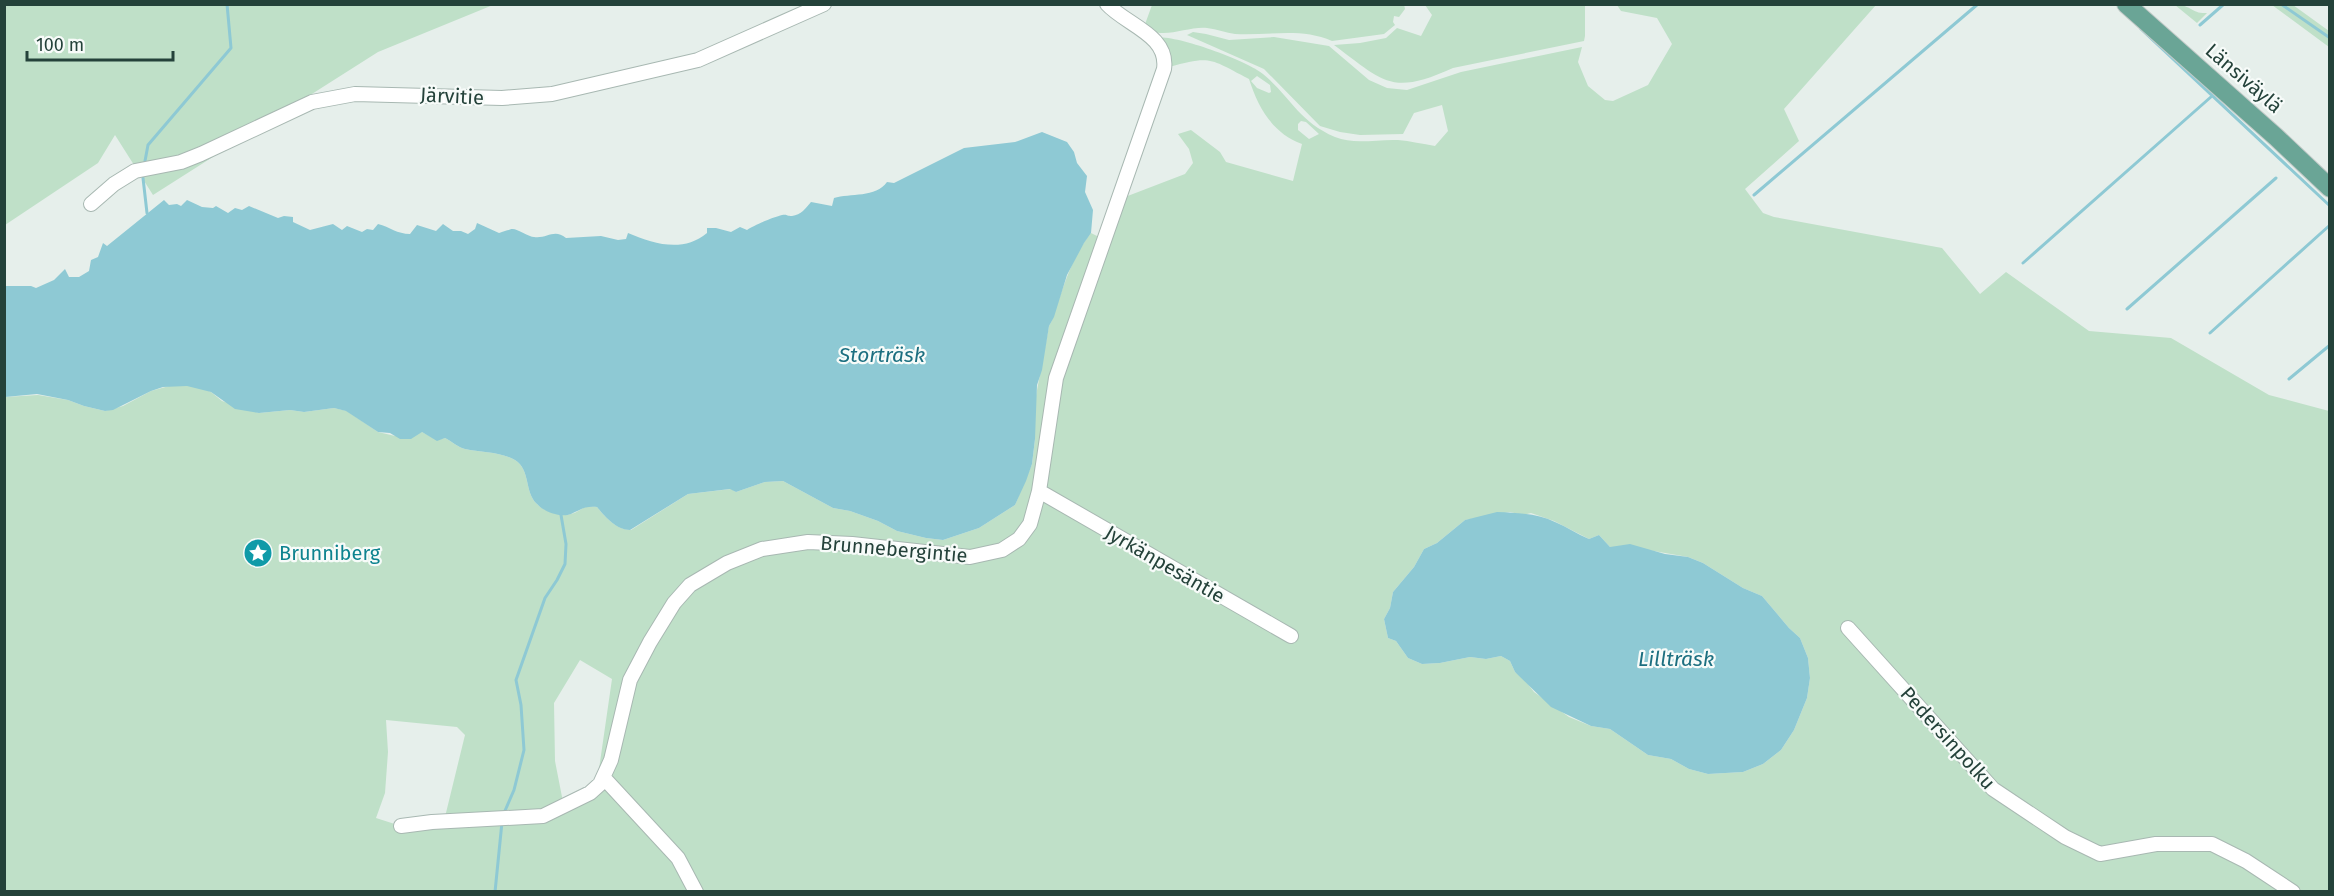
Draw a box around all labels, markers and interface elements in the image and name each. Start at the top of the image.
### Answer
scale bar [27,24,172,62]
text: 100 m [36,34,84,56]
street label: Länsiväylä [2201,38,2287,118]
street label: Järvitie [419,82,485,110]
water label: Storträsk [838,342,925,368]
street label: Jyrkänpesäntie [1101,520,1229,608]
street label: Brunnebergintie [819,531,969,567]
place icon: Brunniberg [242,537,274,569]
place label: Brunniberg [279,541,381,565]
water label: Lillträsk [1638,646,1714,672]
street label: Pedersinpolku [1896,682,2000,794]

